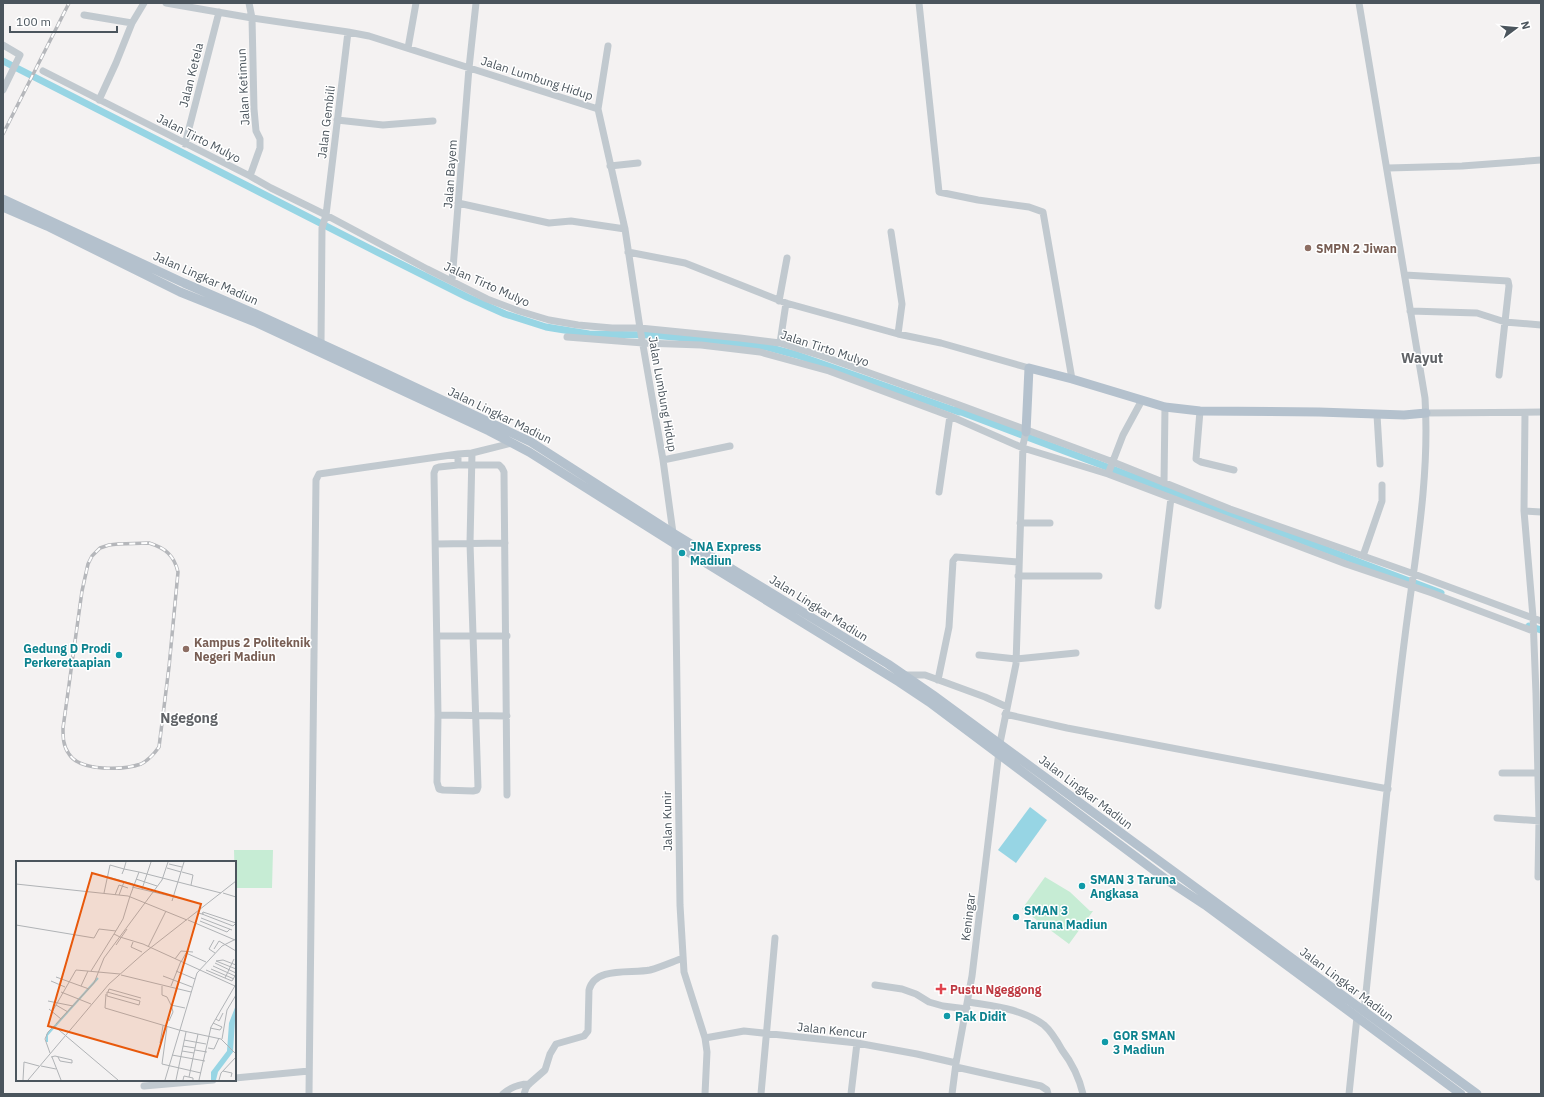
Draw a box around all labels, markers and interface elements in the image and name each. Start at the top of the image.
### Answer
scale bar [10,8,117,34]
north arrow [1496,8,1536,48]
text: 100 m [16,14,51,29]
text: N [1518,19,1533,31]
street label: Jalan Ketela [176,41,206,109]
street label: Jalan Ketimun [233,48,253,126]
street label: Jalan Lumbung Hidup [479,53,595,103]
street label: Jalan Gembili [314,85,338,159]
street label: Jalan Tirto Mulyo [155,110,244,166]
street label: Jalan Bayem [440,139,460,209]
place label: SMPN 2 Jiwan [1316,241,1397,256]
marker: SMPN 2 Jiwan [1303,243,1313,253]
street label: Jalan Lingkar Madiun [151,248,261,308]
street label: Jalan Tirto Mulyo [442,258,532,310]
street label: Jalan Tirto Mulyo [779,327,871,369]
street label: Jalan Lumbung Hidup [645,335,681,453]
district label: Wayut [1401,349,1443,367]
street label: Jalan Lingkar Madiun [446,383,554,447]
place label: JNA Express Madiun [690,539,761,568]
marker: JNA Express Madiun [677,548,687,558]
street label: Jalan Lingkar Madiun [767,572,871,644]
place label: Kampus 2 Politeknik Negeri Madiun [194,635,310,664]
place label: Gedung D Prodi Perkeretaapian [23,641,111,670]
marker: Kampus 2 Politeknik Negeri Madiun [181,644,191,654]
marker: Gedung D Prodi Perkeretaapian [114,650,124,660]
district label: Ngegong [160,709,218,727]
street label: Jalan Lingkar Madiun [1036,752,1136,832]
street label: Jalan Kunir [659,790,675,851]
inset map [16,861,236,1081]
place label: SMAN 3 Taruna Angkasa [1090,872,1176,901]
marker: SMAN 3 Taruna Angkasa [1077,881,1087,891]
street label: Keningar [958,892,978,942]
place label: SMAN 3 Taruna Madiun [1024,903,1108,932]
marker: SMAN 3 Taruna Madiun [1011,912,1021,922]
street label: Jalan Lingkar Madiun [1297,944,1397,1024]
place label: Pustu Ngeggong [950,982,1042,997]
marker: Pustu Ngeggong [935,983,947,995]
place label: Pak Didit [955,1009,1007,1024]
marker: Pak Didit [942,1011,952,1021]
street label: Jalan Kencur [796,1019,868,1041]
place label: GOR SMAN 3 Madiun [1113,1028,1175,1057]
marker: GOR SMAN 3 Madiun [1100,1037,1110,1047]

